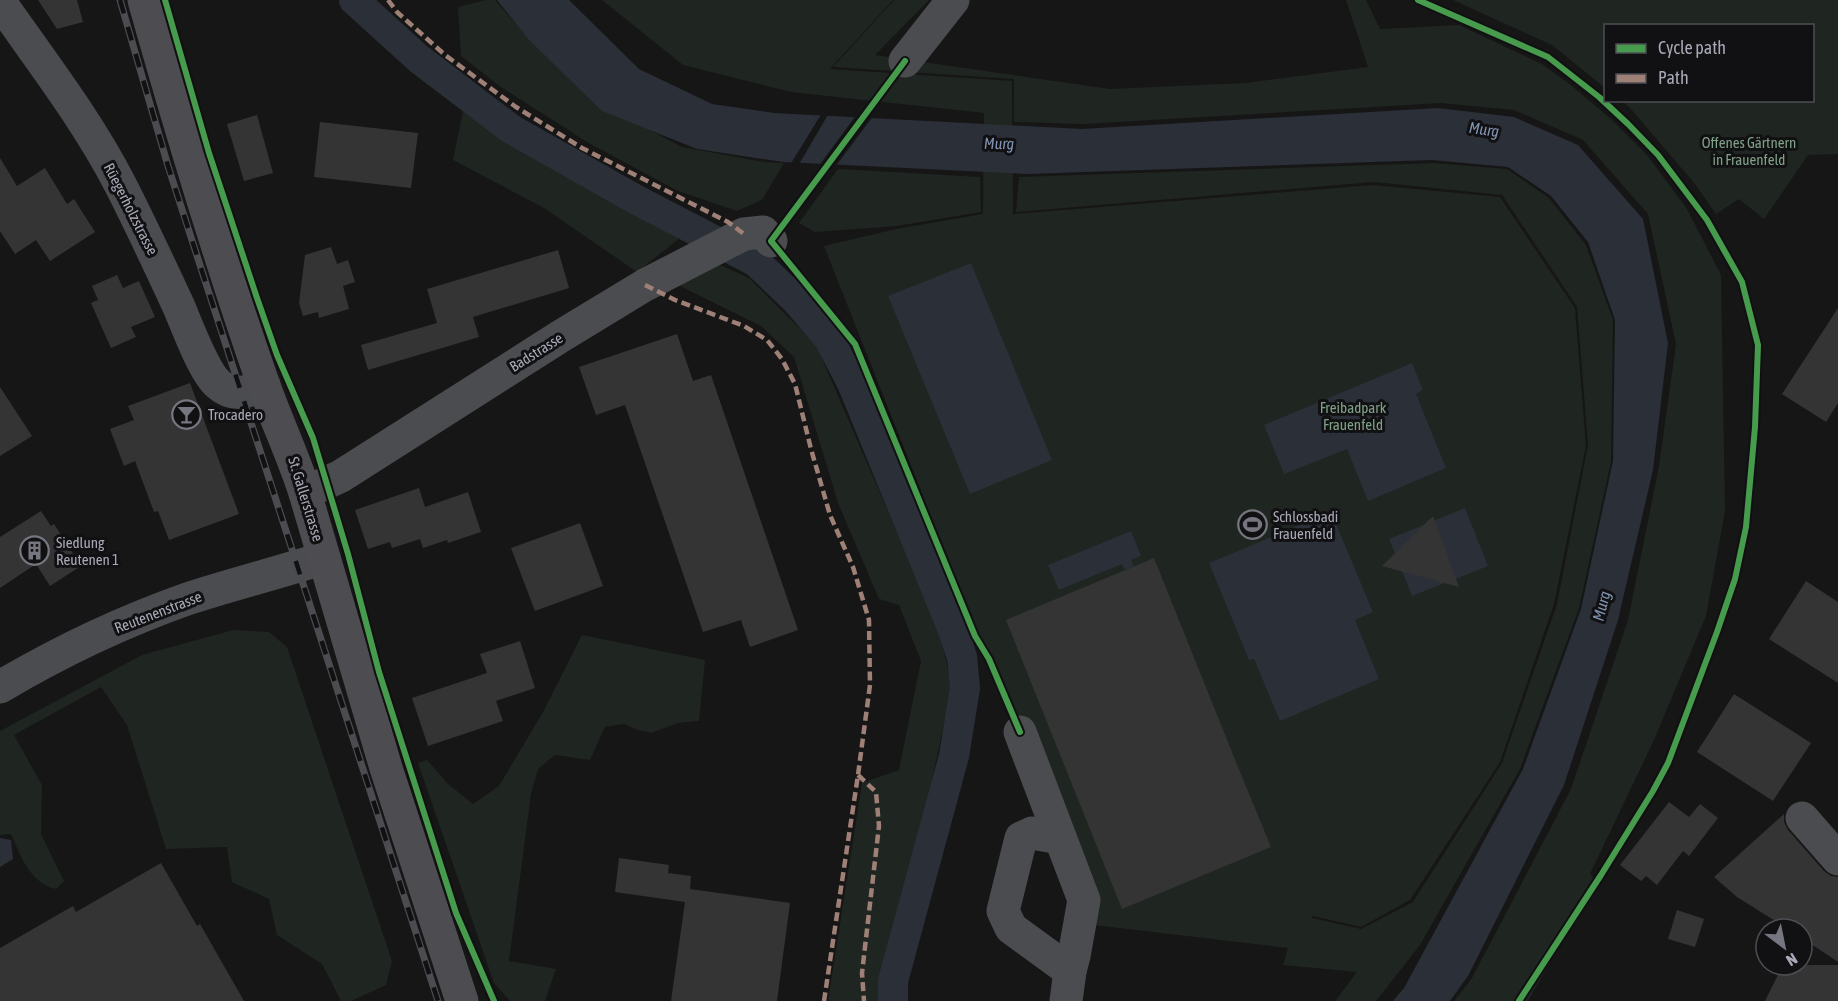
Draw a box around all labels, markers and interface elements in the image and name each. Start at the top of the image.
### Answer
legend [1604,24,1814,102]
text: Cycle path [1658,37,1726,58]
text: Path [1658,67,1689,88]
water label: Murg [1468,118,1500,141]
water label: Murg [984,134,1014,153]
park label: Offenes Gärtnern in Frauenfeld [1702,134,1796,168]
street label: Rüegerholzstrasse [101,160,162,258]
street label: Badstrasse [506,329,566,375]
bar icon: Trocadero [171,398,203,430]
park label: Freibadpark Frauenfeld [1320,399,1387,433]
place label: Trocadero [208,406,263,423]
street label: St. Gallerstrasse [285,455,327,543]
place label: Schlossbadi Frauenfeld [1273,508,1338,542]
sports icon: Schlossbadi Frauenfeld [1236,509,1268,541]
place label: Siedlung Reutenen 1 [56,534,119,568]
building icon: Siedlung Reutenen 1 [19,535,51,567]
street label: Reutenenstrasse [112,588,204,636]
water label: Murg [1589,589,1614,623]
north arrow [1754,917,1814,977]
text: N [1783,950,1801,970]

